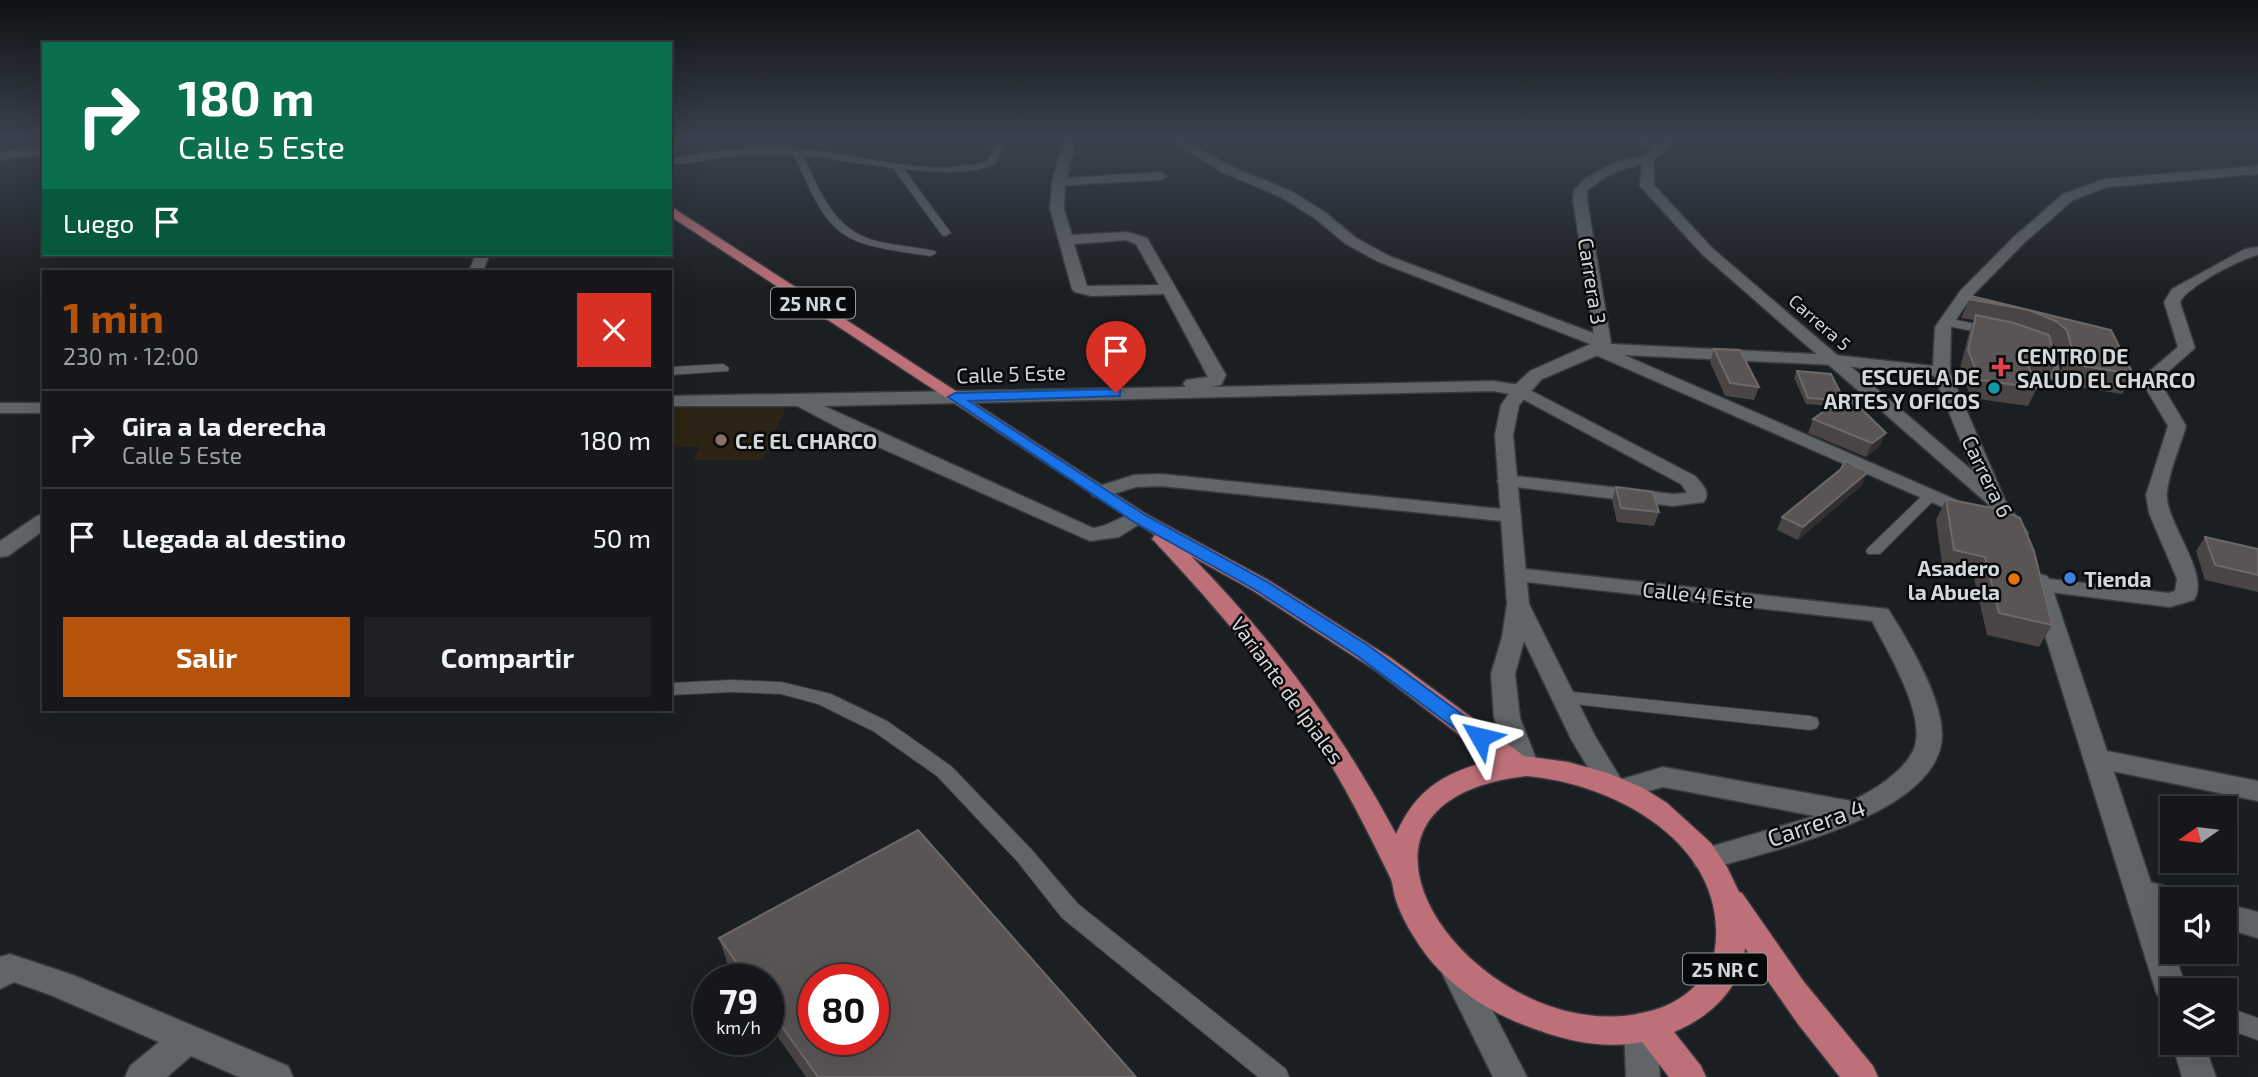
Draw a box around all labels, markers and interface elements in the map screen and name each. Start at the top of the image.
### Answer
text: 180 m [178,67,314,126]
icon: right [63,70,154,161]
text: Calle 5 Este [178,127,345,165]
icon: arrive [148,203,186,241]
text: Luego [63,207,134,238]
street label: Carrera 3 [1574,236,1612,326]
road number: 25 NR C [771,288,855,318]
street label: Carrera 5 [1785,289,1855,355]
text: 1 min [63,291,164,341]
button: close [577,293,651,367]
pin [1086,321,1146,393]
icon: arrive [1097,332,1135,370]
text: 230 m · 12:00 [63,342,199,370]
place label: CENTRO DE SALUD EL CHARCO [2017,343,2195,392]
marker: CENTRO DE SALUD EL CHARCO [1991,357,2011,377]
street label: Calle 5 Este [956,359,1066,387]
place label: ESCUELA DE ARTES Y OFICOS [1824,364,1980,413]
marker: ESCUELA DE ARTES Y OFICOS [1986,380,2002,396]
text: Gira a la derecha [122,410,326,441]
icon: right [63,420,101,458]
text: 180 m [581,424,651,455]
place label: C.E EL CHARCO [735,428,877,453]
street label: Carrera 6 [1957,431,2019,521]
marker: C.E EL CHARCO [713,432,729,448]
text: Calle 5 Este [122,441,242,469]
icon: arrive [63,518,101,556]
text: Llegada al destino [122,522,346,553]
text: 50 m [593,522,651,553]
place label: Asadero la Abuela [1908,555,2000,604]
place label: Tienda [2084,566,2151,591]
marker: Tienda [2062,570,2078,586]
marker: Asadero la Abuela [2006,571,2022,587]
street label: Calle 4 Este [1641,576,1755,612]
street label: Variante de Ipiales [1226,612,1350,768]
button: Salir [63,617,350,697]
button: Compartir [364,617,651,697]
position arrow [1443,700,1517,774]
street label: Carrera 4 [1763,792,1869,852]
north arrow [2160,796,2236,873]
map controls [2160,796,2237,1055]
button: sound [2160,887,2237,964]
road number: 25 NR C [1683,953,1767,984]
speed limit sign: 80 [798,964,889,1055]
button: layers [2160,978,2237,1055]
text: 79 [719,979,758,1021]
text: km/h [716,1016,761,1038]

